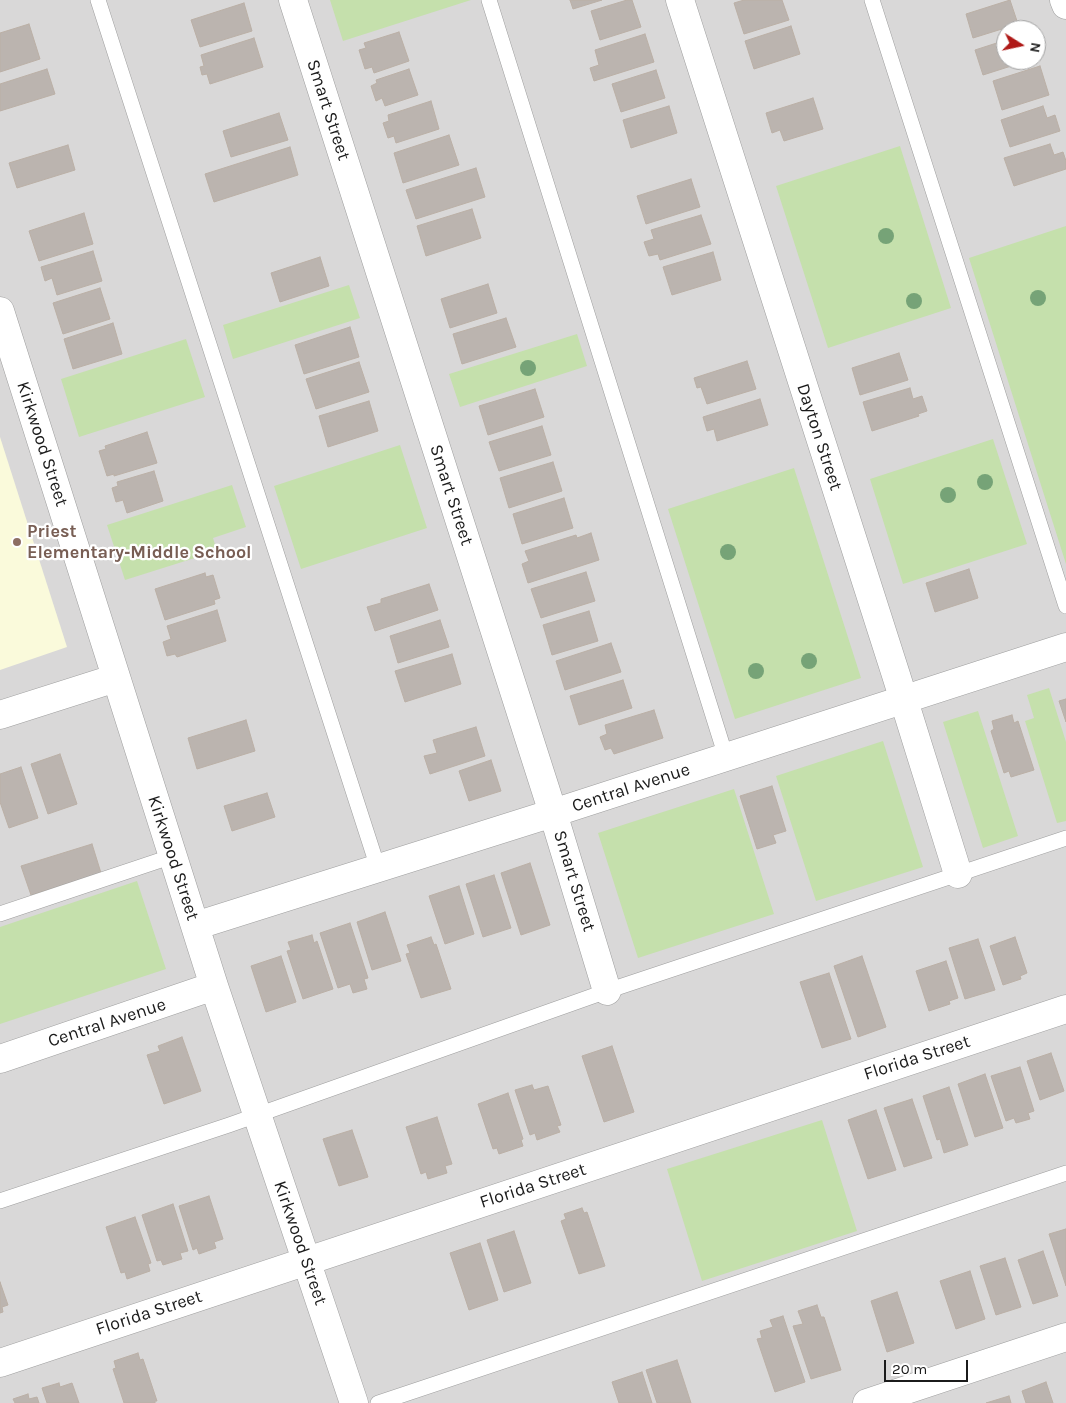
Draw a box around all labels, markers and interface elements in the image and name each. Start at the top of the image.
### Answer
north arrow [996,20,1046,70]
text: N [1026,41,1045,54]
street label: Smart Street [302,57,354,163]
street label: Kirkwood Street [12,379,72,509]
street label: Dayton Street [792,381,846,493]
street label: Smart Street [425,442,477,548]
place label: Priest Elementary‑Middle School [27,521,252,564]
marker: Priest Elementary‑Middle School [11,536,23,548]
street label: Central Avenue [569,759,693,817]
street label: Kirkwood Street [143,793,203,923]
street label: Smart Street [548,828,600,934]
street label: Central Avenue [45,994,169,1052]
street label: Florida Street [861,1031,973,1085]
street label: Florida Street [477,1159,589,1213]
street label: Kirkwood Street [269,1178,331,1308]
street label: Florida Street [93,1286,205,1340]
scale bar [886,1350,970,1382]
text: 20 m [892,1360,927,1378]

